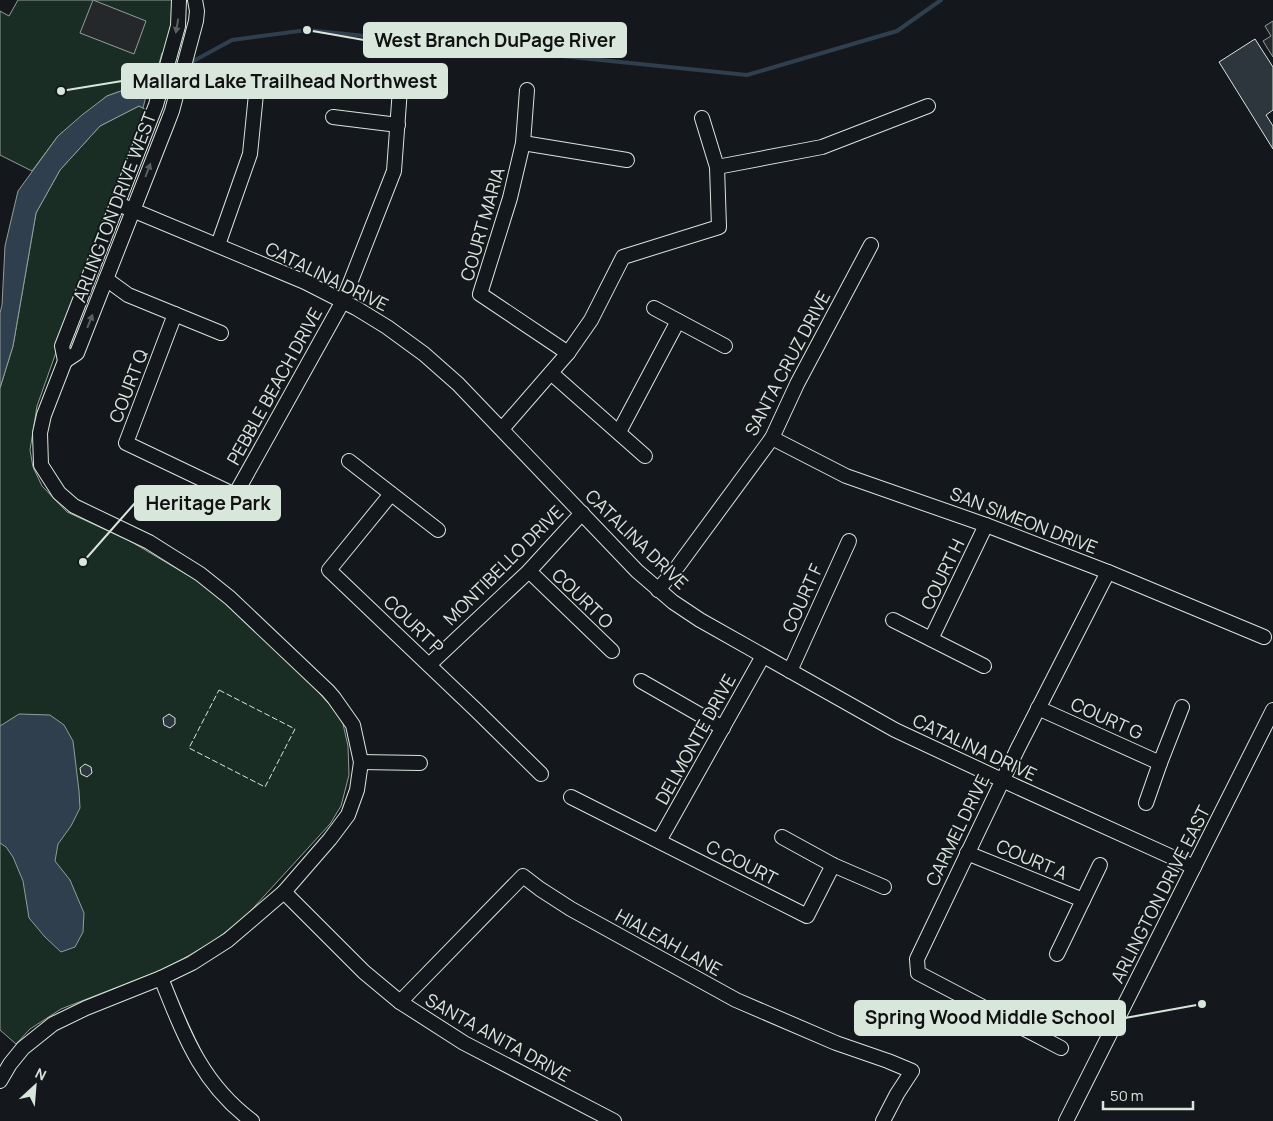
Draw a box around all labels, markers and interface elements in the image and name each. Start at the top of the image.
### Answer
one-way arrow [173,19,181,35]
callout: West Branch DuPage River [364,23,626,57]
text: West Branch DuPage River [374,27,616,53]
callout: Mallard Lake Trailhead Northwest [122,64,447,98]
text: Mallard Lake Trailhead Northwest [132,68,438,94]
street label: ARLINGTON DRIVE WEST [67,108,161,305]
one-way arrow [145,162,153,177]
street label: COURT MARIA [454,164,510,284]
street label: CATALINA DRIVE [261,236,393,316]
street label: SANTA CRUZ DRIVE [739,287,835,439]
street label: PEBBLE BEACH DRIVE [221,303,327,469]
one-way arrow [86,314,94,328]
street label: COURT Q [103,346,153,426]
street label: SAN SIMEON DRIVE [947,481,1101,559]
street label: CATALINA DRIVE [580,484,694,594]
callout: Heritage Park [135,486,280,520]
text: Heritage Park [146,490,271,516]
street label: MONTIBELLO DRIVE [438,500,568,630]
street label: COURT H [915,535,969,613]
street label: COURT F [776,560,828,636]
street label: COURT O [547,563,619,633]
street label: COURT P [379,589,449,659]
street label: DELMONTE DRIVE [649,670,741,808]
street label: COURT G [1067,692,1147,745]
street label: CATALINA DRIVE [909,708,1041,786]
street label: CARMEL DRIVE [920,770,994,890]
street label: ARLINGTON DRIVE EAST [1105,801,1215,987]
street label: COURT A [993,833,1072,885]
street label: C COURT [702,834,782,890]
street label: HIALEAH LANE [612,903,726,981]
street label: SANTA ANITA DRIVE [421,987,575,1087]
callout: Spring Wood Middle School [855,1001,1125,1035]
text: Spring Wood Middle School [865,1004,1115,1030]
north arrow [10,1061,60,1111]
text: N [32,1063,50,1085]
scale bar [1103,1078,1193,1110]
text: 50 m [1110,1085,1144,1106]

